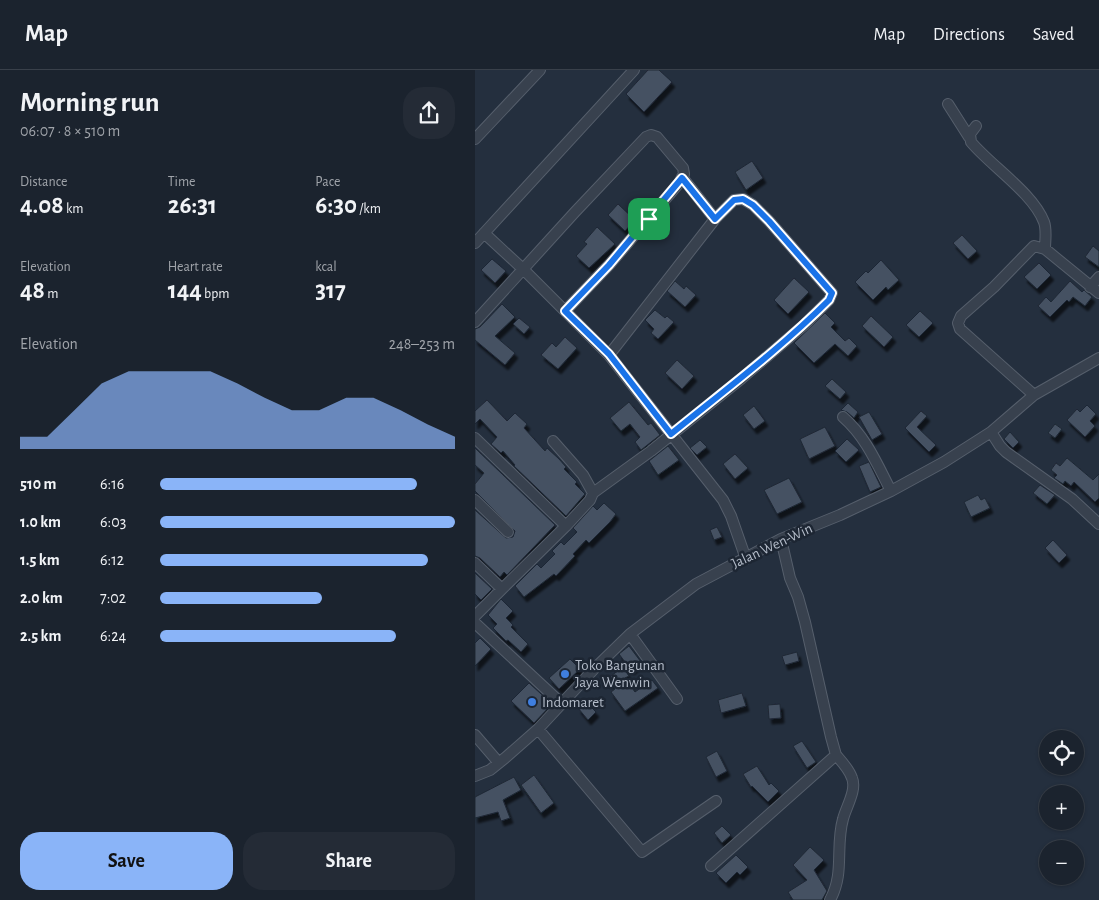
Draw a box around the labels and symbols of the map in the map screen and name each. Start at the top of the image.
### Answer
pin [628,198,670,240]
street label: Jalan Wen-Win [729,521,815,571]
place label: Toko Bangunan Jaya Wenwin [575,658,665,690]
marker: Toko Bangunan Jaya Wenwin [559,668,571,680]
place label: Indomaret [542,695,604,710]
marker: Indomaret [526,696,538,708]

